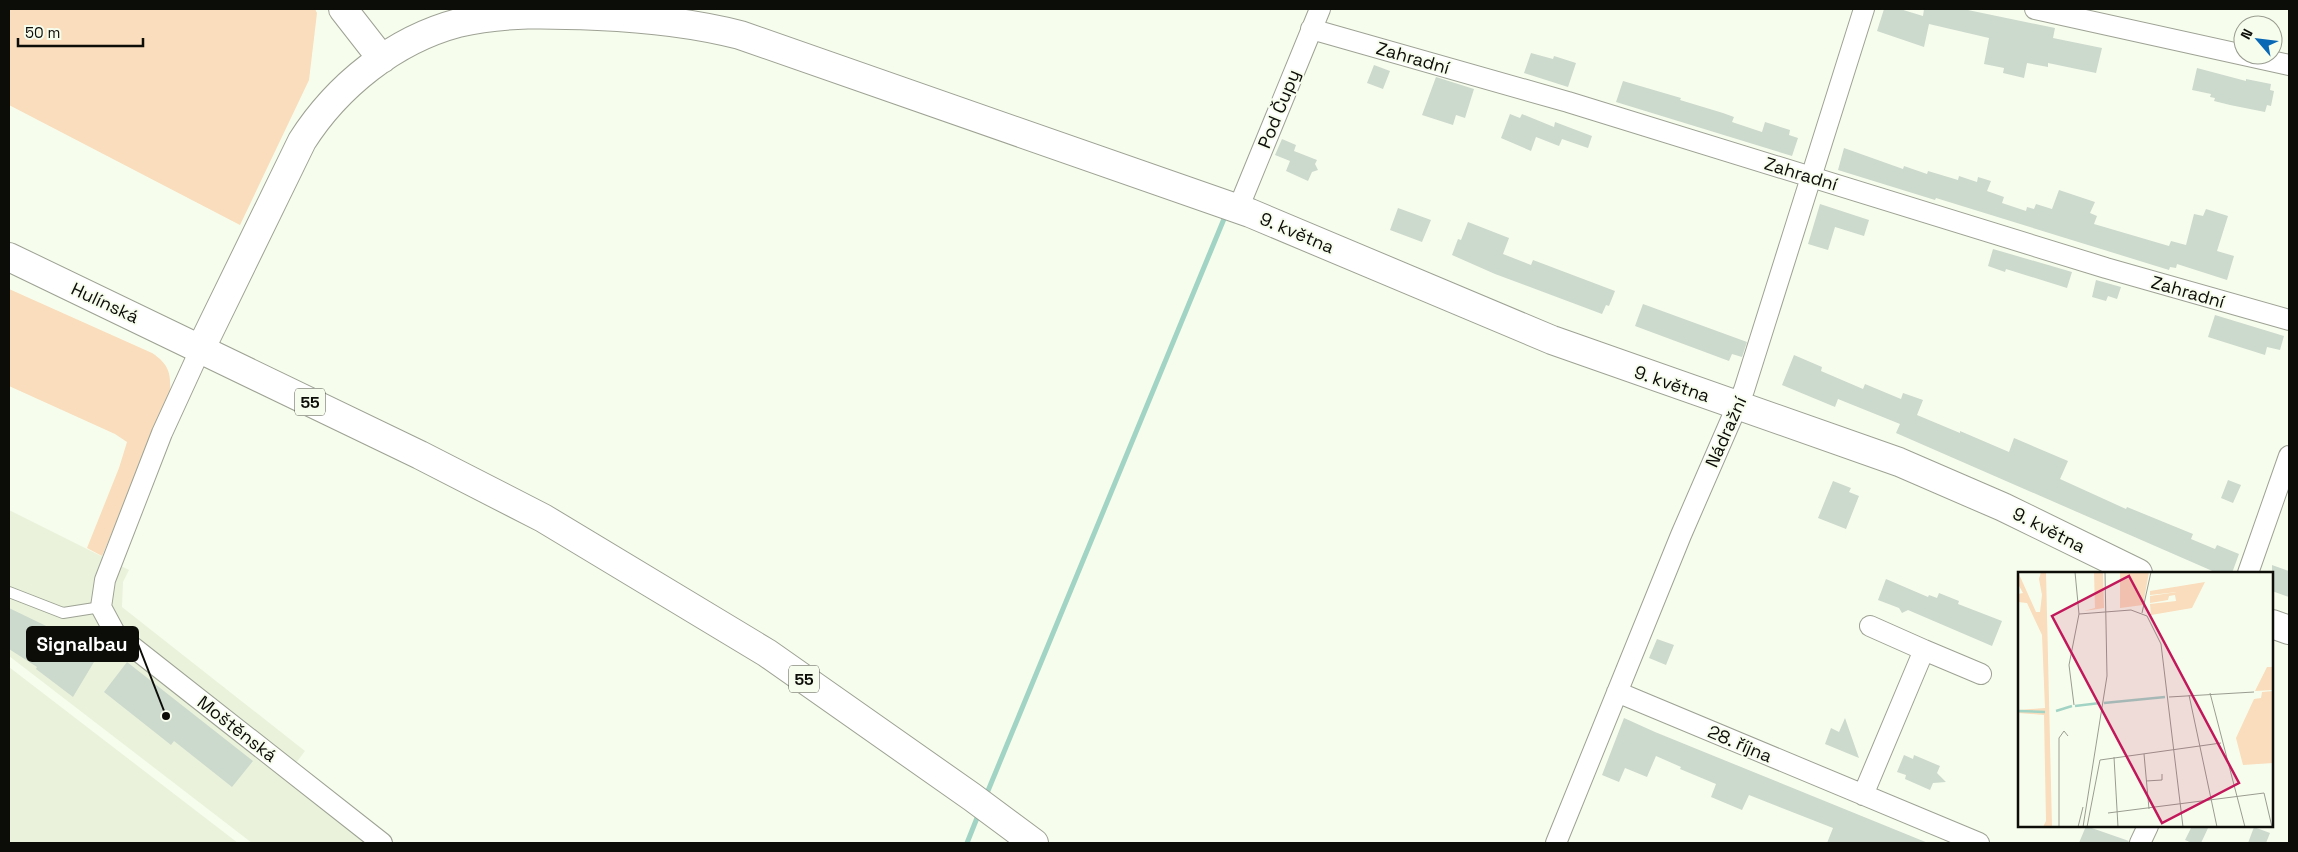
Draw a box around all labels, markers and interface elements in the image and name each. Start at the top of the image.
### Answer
scale bar [18,15,142,47]
north arrow [2233,15,2283,65]
text: 50 m [25,23,60,42]
text: N [2236,26,2257,42]
street label: Zahradní [1374,36,1453,79]
street label: Pod Čupy [1252,66,1305,152]
street label: Zahradní [1762,152,1841,196]
street label: 9. května [1257,207,1338,258]
street label: Zahradní [2149,270,2228,313]
street label: Hulínská [68,277,143,328]
street label: 9. května [1631,360,1713,407]
road number: 55 [295,388,325,416]
street label: Nádražní [1700,392,1752,471]
street label: 9. května [2009,502,2089,558]
inset map [2018,572,2273,827]
callout: Signalbau [27,627,138,661]
text: Signalbau [37,632,127,657]
road number: 55 [789,666,819,692]
street label: Moštěnská [193,690,282,767]
street label: 28. října [1705,720,1776,767]

